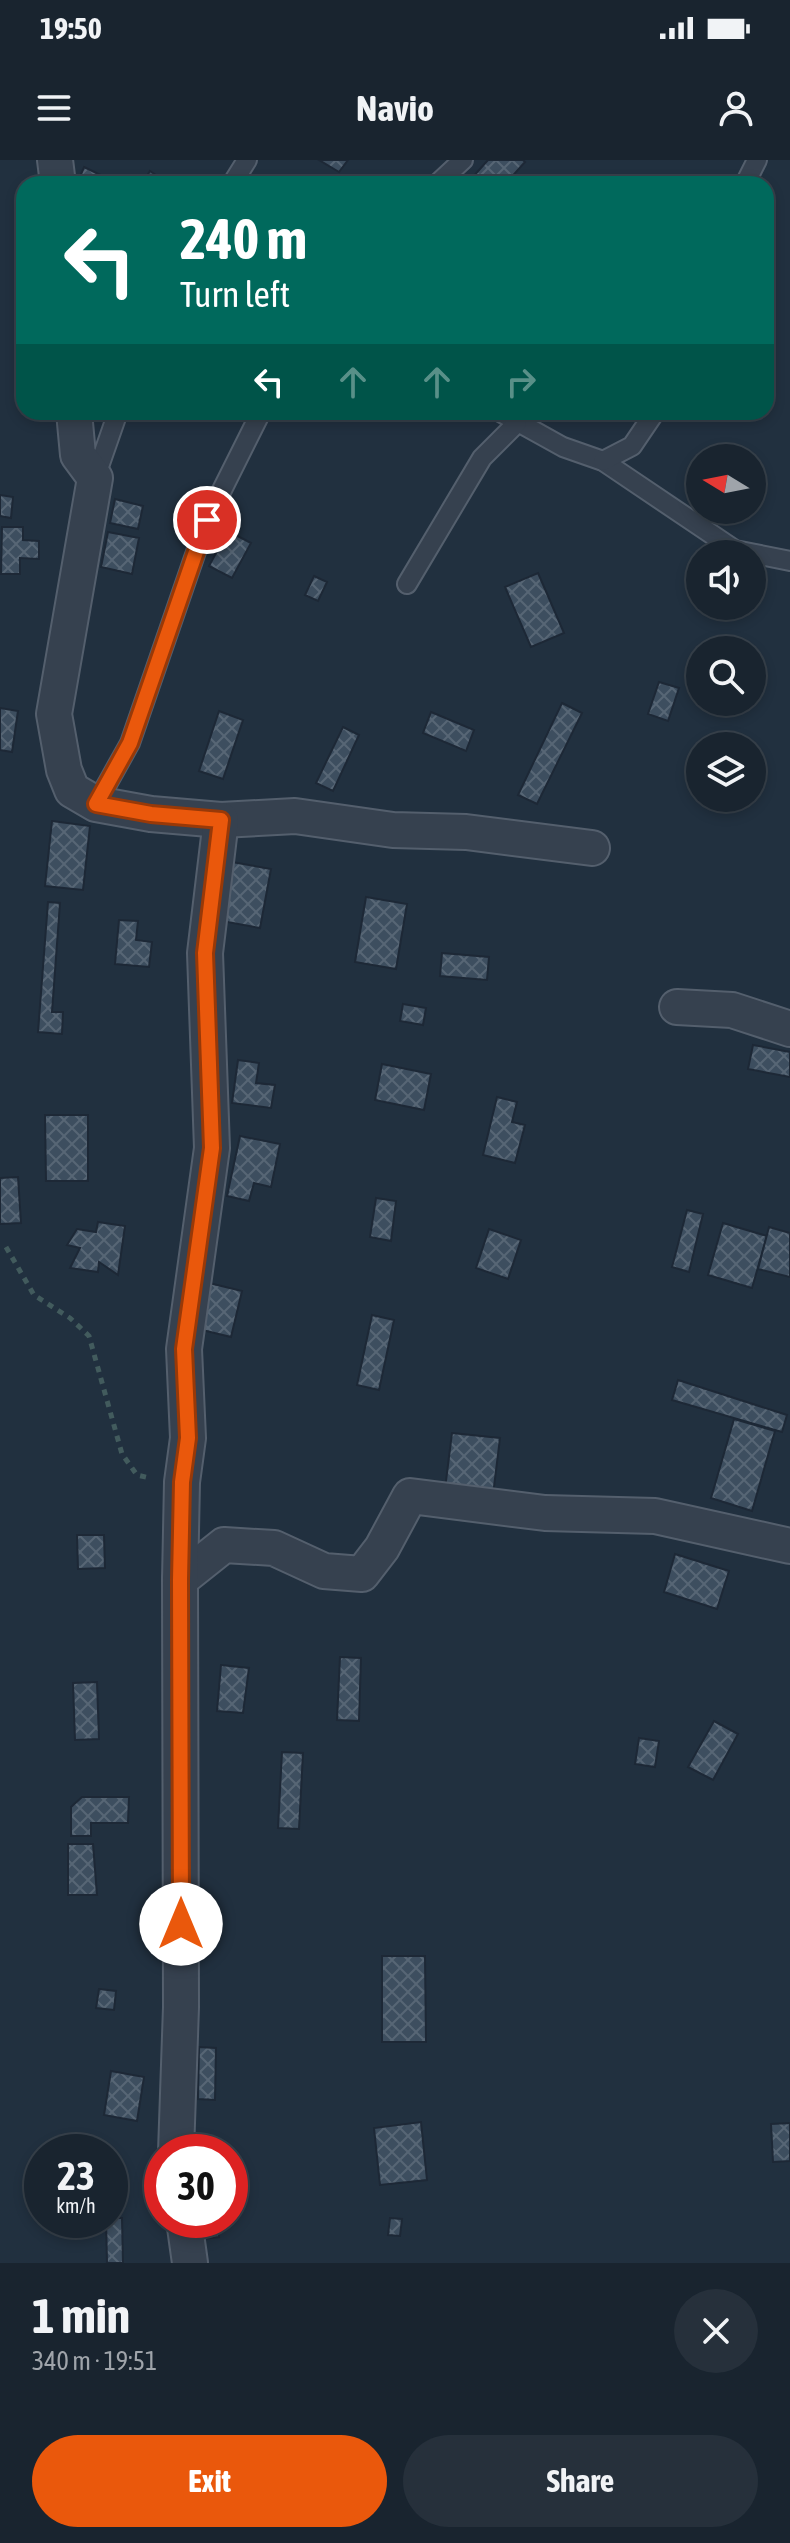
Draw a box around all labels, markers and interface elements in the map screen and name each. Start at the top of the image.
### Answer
text: 19:50 [40,11,102,45]
icon: menu [32,86,76,130]
icon: person [714,86,758,130]
text: Navio [356,87,434,129]
text: 240 m [180,207,307,271]
icon: left [48,208,152,312]
text: Turn left [180,273,290,315]
icon: left [247,360,291,404]
icon: ahead [331,360,375,404]
icon: ahead [415,360,459,404]
icon: right [499,360,543,404]
north arrow [686,444,766,524]
map controls [686,444,766,812]
pin [173,486,241,554]
icon: arrive [185,498,229,542]
button: sound [686,540,766,620]
button: search [686,636,766,716]
button: layers [686,732,766,812]
position arrow [139,1882,223,1966]
speed limit sign: 30 [144,2134,248,2238]
text: 23 [57,2153,95,2198]
text: km/h [56,2194,96,2217]
text: 1 min [32,2288,130,2343]
button: close [674,2289,758,2373]
text: 340 m · 19:51 [32,2346,157,2376]
button: Exit [32,2435,387,2527]
button: Share [403,2435,758,2527]

